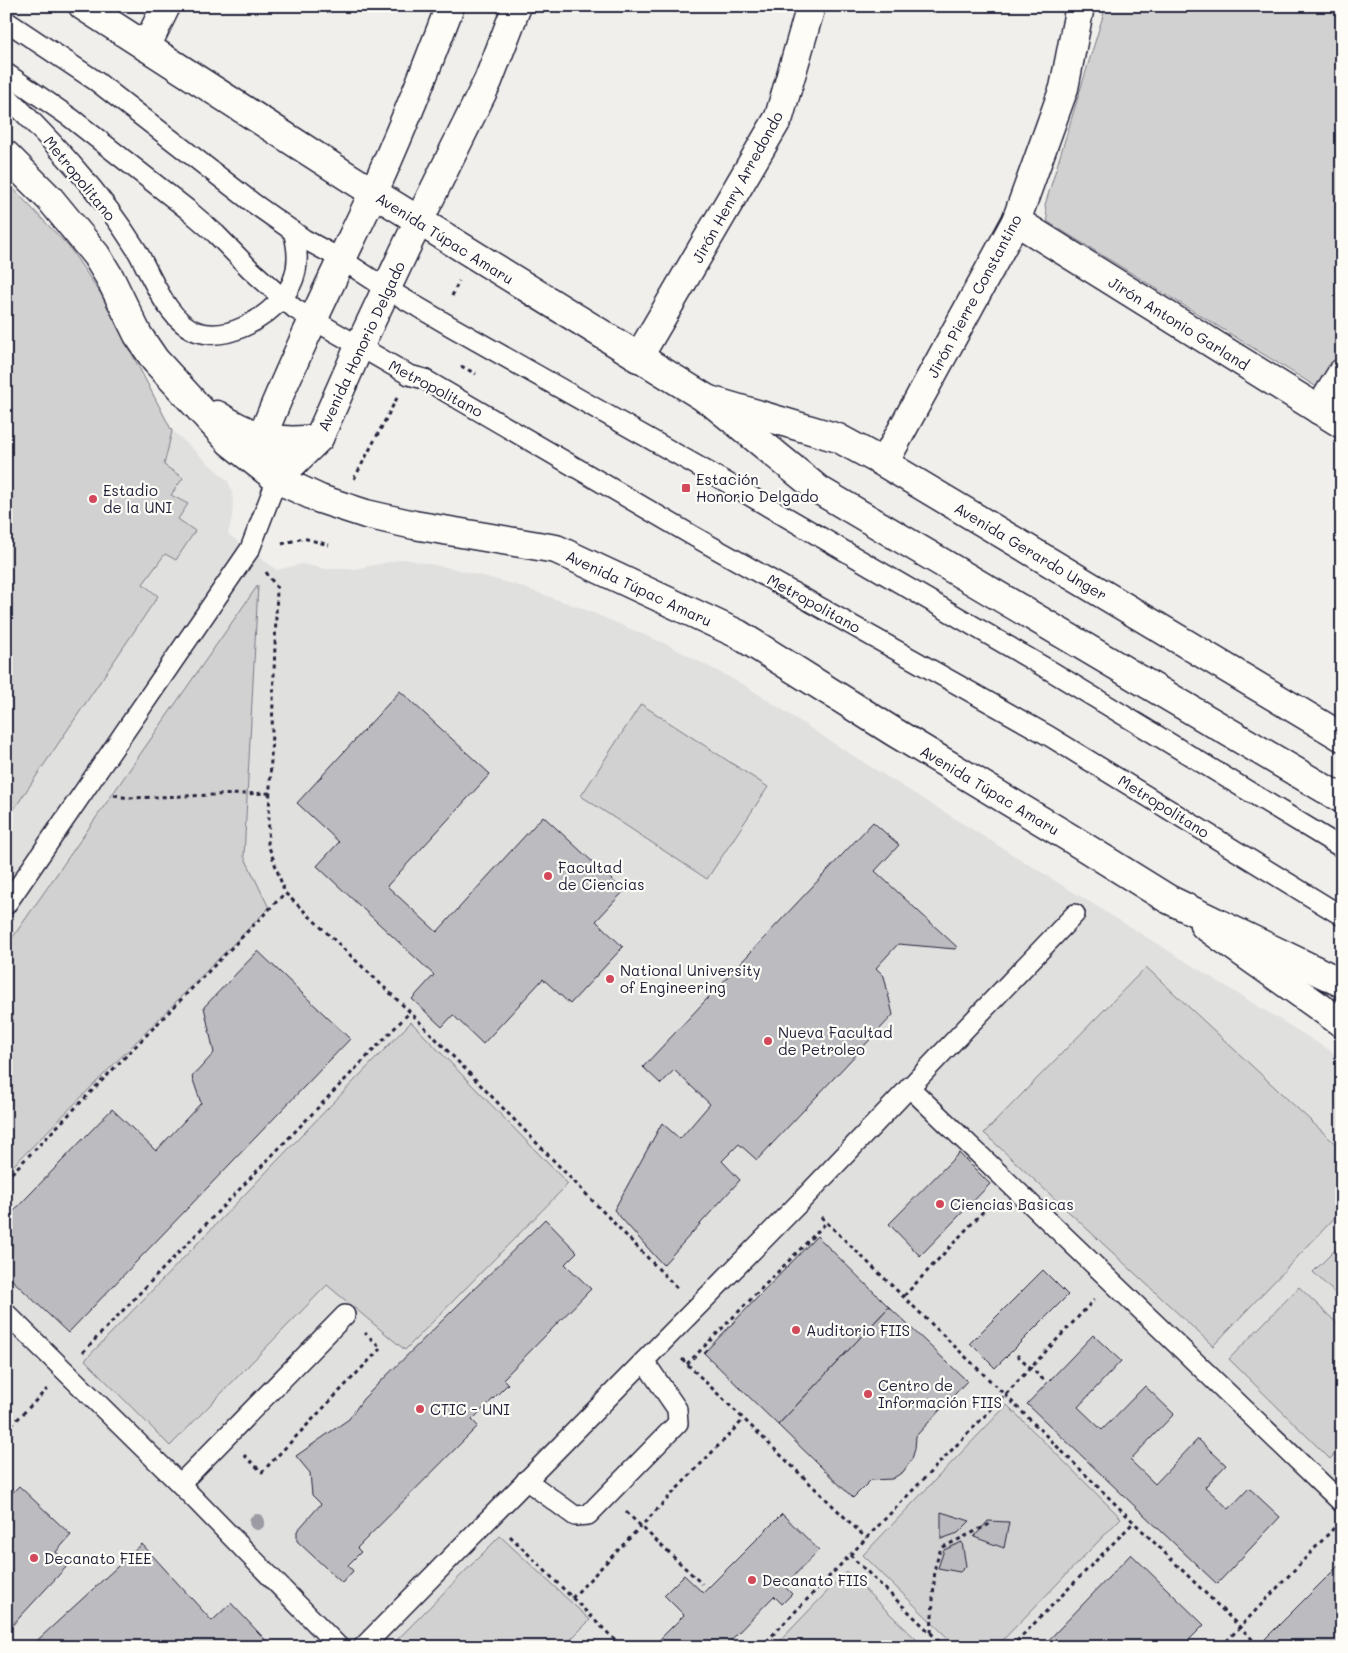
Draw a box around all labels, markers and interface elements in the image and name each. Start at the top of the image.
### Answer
street label: Jirón Henry Arredondo [687,107,787,266]
street label: Metropolitano [40,131,121,225]
street label: Avenida Túpac Amaru [372,187,518,289]
street label: Jirón Pierre Constantino [922,211,1026,381]
street label: Avenida Honorio Delgado [313,258,409,434]
street label: Jirón Antonio Garland [1105,272,1253,374]
street label: Metropolitano [385,355,487,421]
place label: Estación Honorio Delgado [696,469,819,506]
place label: Estadio de la UNI [103,480,173,517]
marker: Estación Honorio Delgado [680,482,692,494]
marker: Estadio de la UNI [87,493,99,505]
street label: Avenida Gerardo Unger [951,497,1111,605]
street label: Avenida Túpac Amaru [563,545,715,631]
street label: Metropolitano [764,569,864,637]
street label: Avenida Túpac Amaru [917,741,1063,839]
street label: Metropolitano [1115,770,1213,842]
place label: Facultad de Ciencias [558,857,645,894]
marker: Facultad de Ciencias [542,870,554,882]
place label: National University of Engineering [620,960,761,997]
marker: National University of Engineering [604,973,616,985]
place label: Nueva Facultad de Petroleo [778,1022,893,1059]
marker: Nueva Facultad de Petroleo [762,1035,774,1047]
place label: Ciencias Basicas [950,1194,1074,1214]
marker: Ciencias Basicas [934,1198,946,1210]
place label: Auditorio FIIS [806,1320,910,1340]
marker: Auditorio FIIS [790,1324,802,1336]
place label: Centro de Información FIIS [878,1375,1002,1412]
marker: Centro de Información FIIS [862,1388,874,1400]
place label: CTIC - UNI [430,1399,510,1419]
marker: CTIC - UNI [414,1403,426,1415]
place label: Decanato FIEE [44,1548,152,1568]
marker: Decanato FIEE [28,1552,40,1564]
place label: Decanato FIIS [762,1570,868,1590]
marker: Decanato FIIS [746,1574,758,1586]

